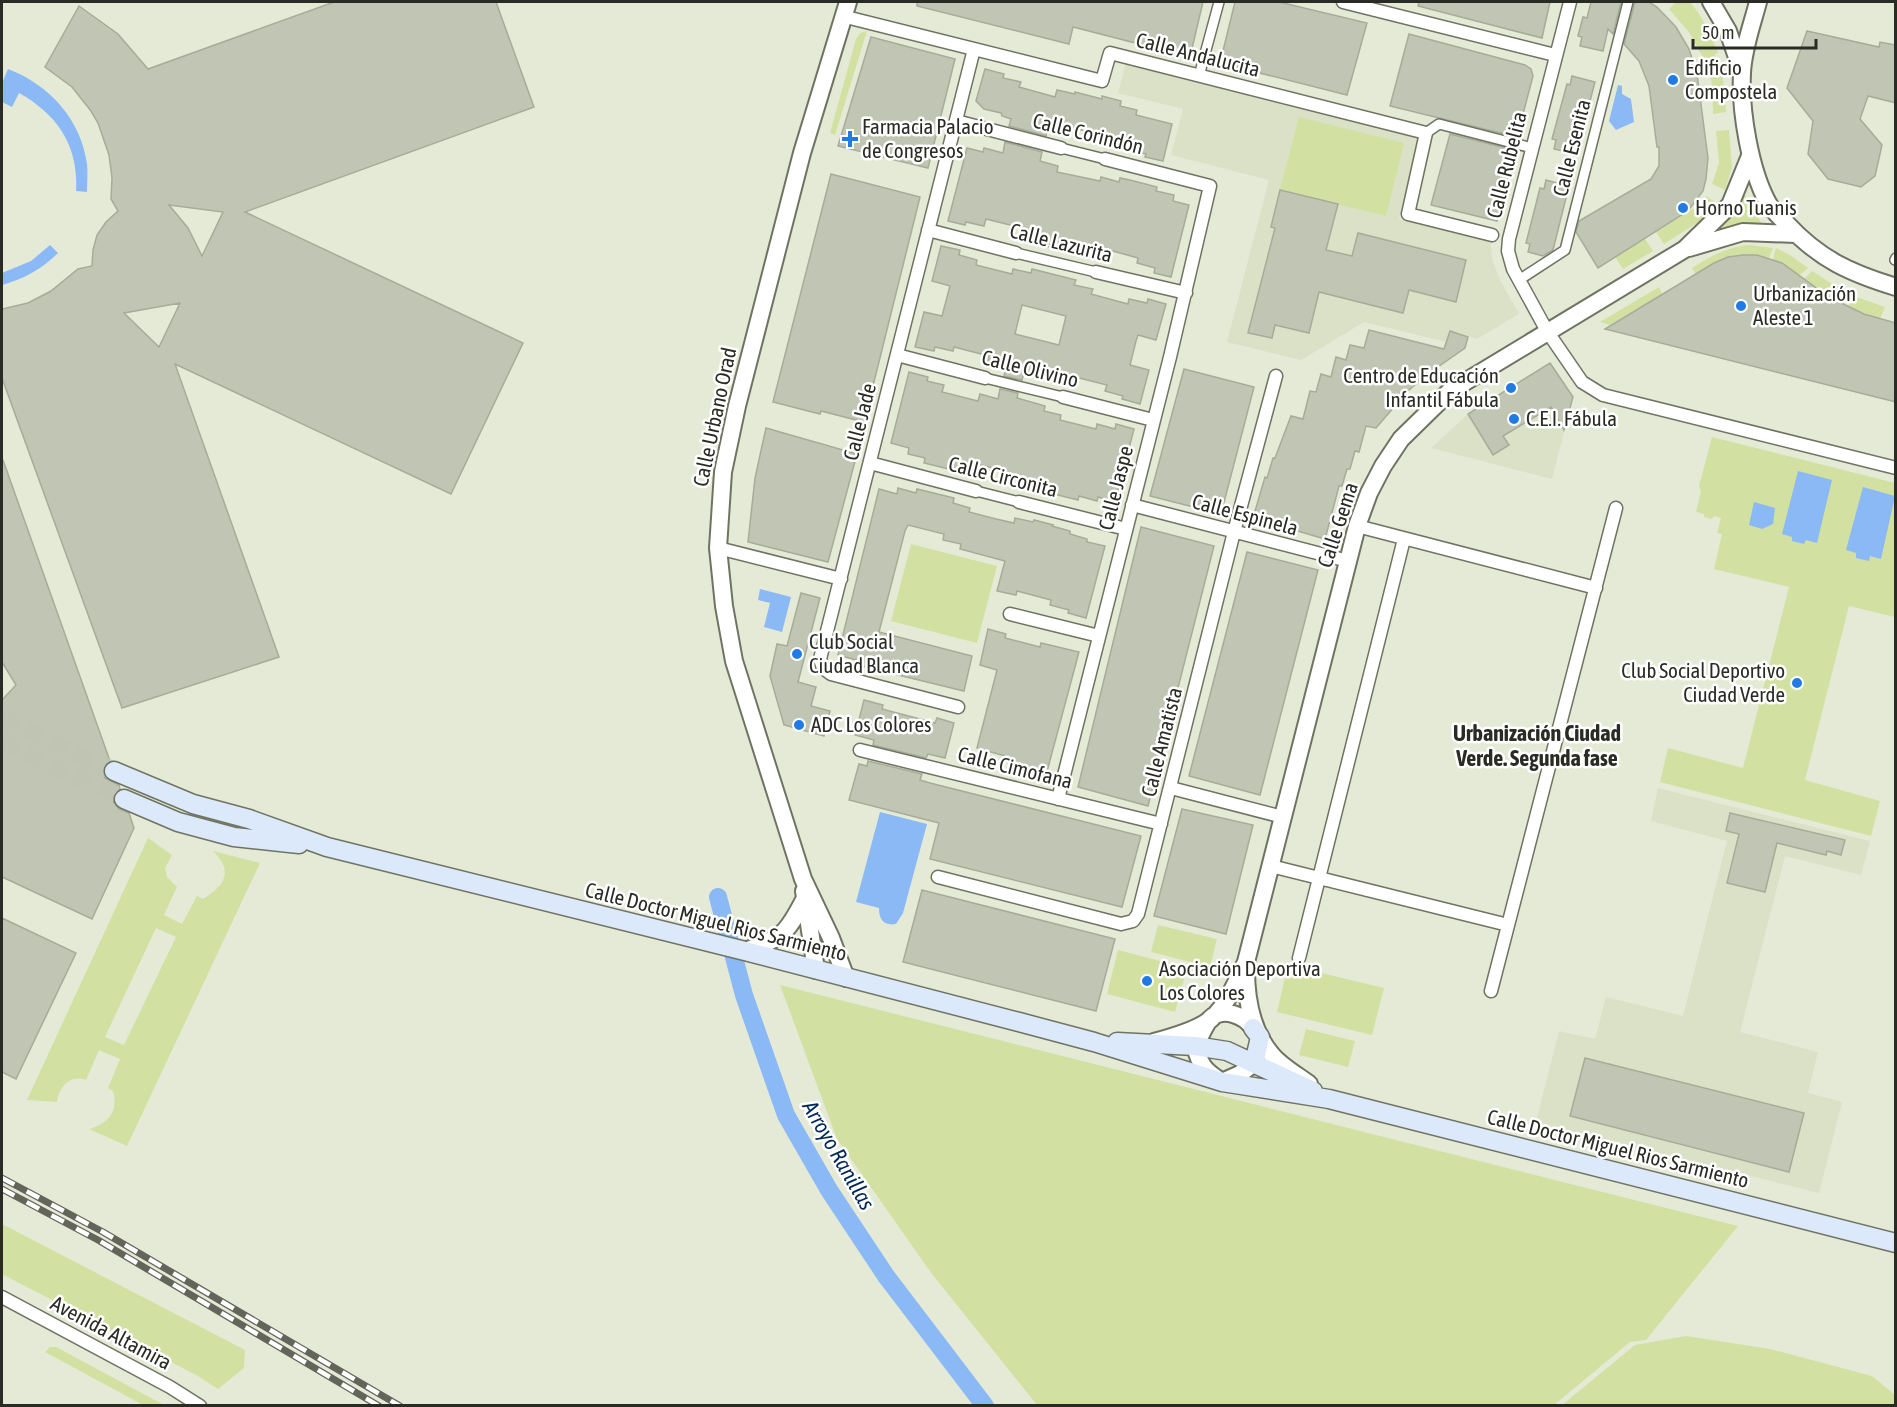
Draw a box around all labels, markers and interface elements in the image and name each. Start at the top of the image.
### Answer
scale bar [1693,12,1816,50]
text: 50 m [1702,22,1734,43]
street label: Calle Andalucita [1134,27,1263,81]
place label: Edificio Compostela [1685,55,1777,103]
marker: Edificio Compostela [1666,73,1680,87]
street label: Calle Esenita [1547,97,1595,199]
street label: Calle Corindón [1030,108,1146,158]
street label: Calle Rubelita [1481,109,1531,220]
place label: Farmacia Palacio de Congresos [862,114,994,162]
marker: Farmacia Palacio de Congresos [843,132,857,146]
place label: Horno Tuanis [1695,195,1797,219]
marker: Horno Tuanis [1676,201,1690,215]
street label: Calle Lazurita [1007,218,1115,266]
place label: Urbanización Aleste 1 [1753,281,1856,329]
marker: Urbanización Aleste 1 [1734,299,1748,313]
street label: Calle Olivino [979,344,1081,392]
street label: Calle Urbano Orad [688,345,740,489]
place label: Centro de Educación Infantil Fábula [1343,363,1499,411]
street label: Calle Jade [838,381,880,463]
marker: Centro de Educación Infantil Fábula [1504,381,1518,395]
place label: C.E.I. Fábula [1526,406,1617,430]
marker: C.E.I. Fábula [1507,412,1521,426]
street label: Calle Jaspe [1093,443,1137,532]
street label: Calle Circonita [946,451,1060,501]
street label: Calle Gema [1312,479,1362,570]
street label: Calle Espinela [1190,488,1301,540]
place label: Club Social Ciudad Blanca [809,629,919,677]
marker: Club Social Ciudad Blanca [790,647,804,661]
place label: Club Social Deportivo Ciudad Verde [1621,658,1785,706]
marker: Club Social Deportivo Ciudad Verde [1790,676,1804,690]
street label: Calle Amatista [1136,685,1186,799]
place label: ADC Los Colores [811,712,931,736]
marker: ADC Los Colores [792,718,806,732]
district label: Urbanización Ciudad Verde. Segunda fase [1453,720,1621,771]
street label: Calle Cimofana [955,741,1075,793]
street label: Calle Doctor Miguel Rios Sarmiento [583,877,849,965]
place label: Asociación Deportiva Los Colores [1159,956,1321,1004]
marker: Asociación Deportiva Los Colores [1140,974,1154,988]
water label: Arroyo Ranillas [797,1095,881,1214]
street label: Calle Doctor Miguel Rios Sarmiento [1485,1104,1751,1192]
street label: Avenida Altamira [47,1290,176,1374]

